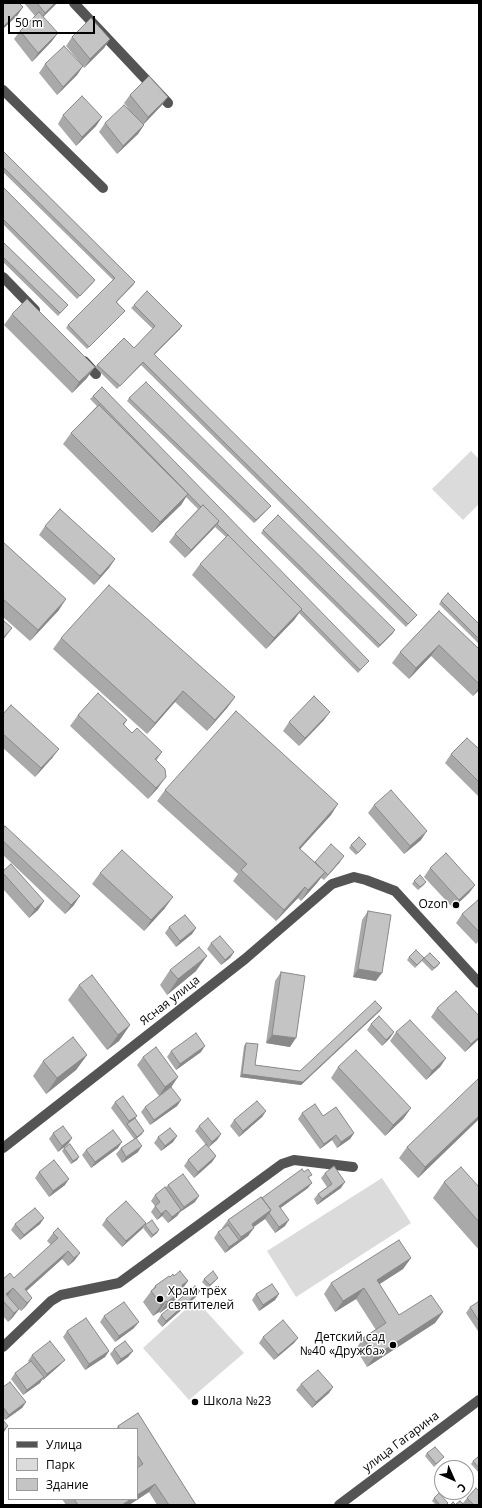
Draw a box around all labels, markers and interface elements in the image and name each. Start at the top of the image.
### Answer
scale bar [10,8,97,34]
text: 50 m [15,14,43,31]
place label: Ozon [418,898,448,912]
marker: Ozon [451,900,461,910]
street label: Ясная улица [137,973,203,1029]
place label: Храм трёх святителей [168,1285,234,1313]
marker: Храм трёх святителей [155,1294,165,1304]
place label: Детский сад №40 «Дружба» [300,1331,385,1359]
marker: Детский сад №40 «Дружба» [388,1340,398,1350]
place label: Школа №23 [203,1395,271,1409]
marker: Школа №23 [190,1397,200,1407]
street label: улица Гагарина [360,1409,442,1475]
legend [8,1428,138,1500]
text: Улица [46,1436,82,1453]
text: Парк [46,1456,75,1473]
north arrow [434,1460,474,1500]
text: Здание [46,1476,89,1493]
text: С [454,1480,470,1496]

